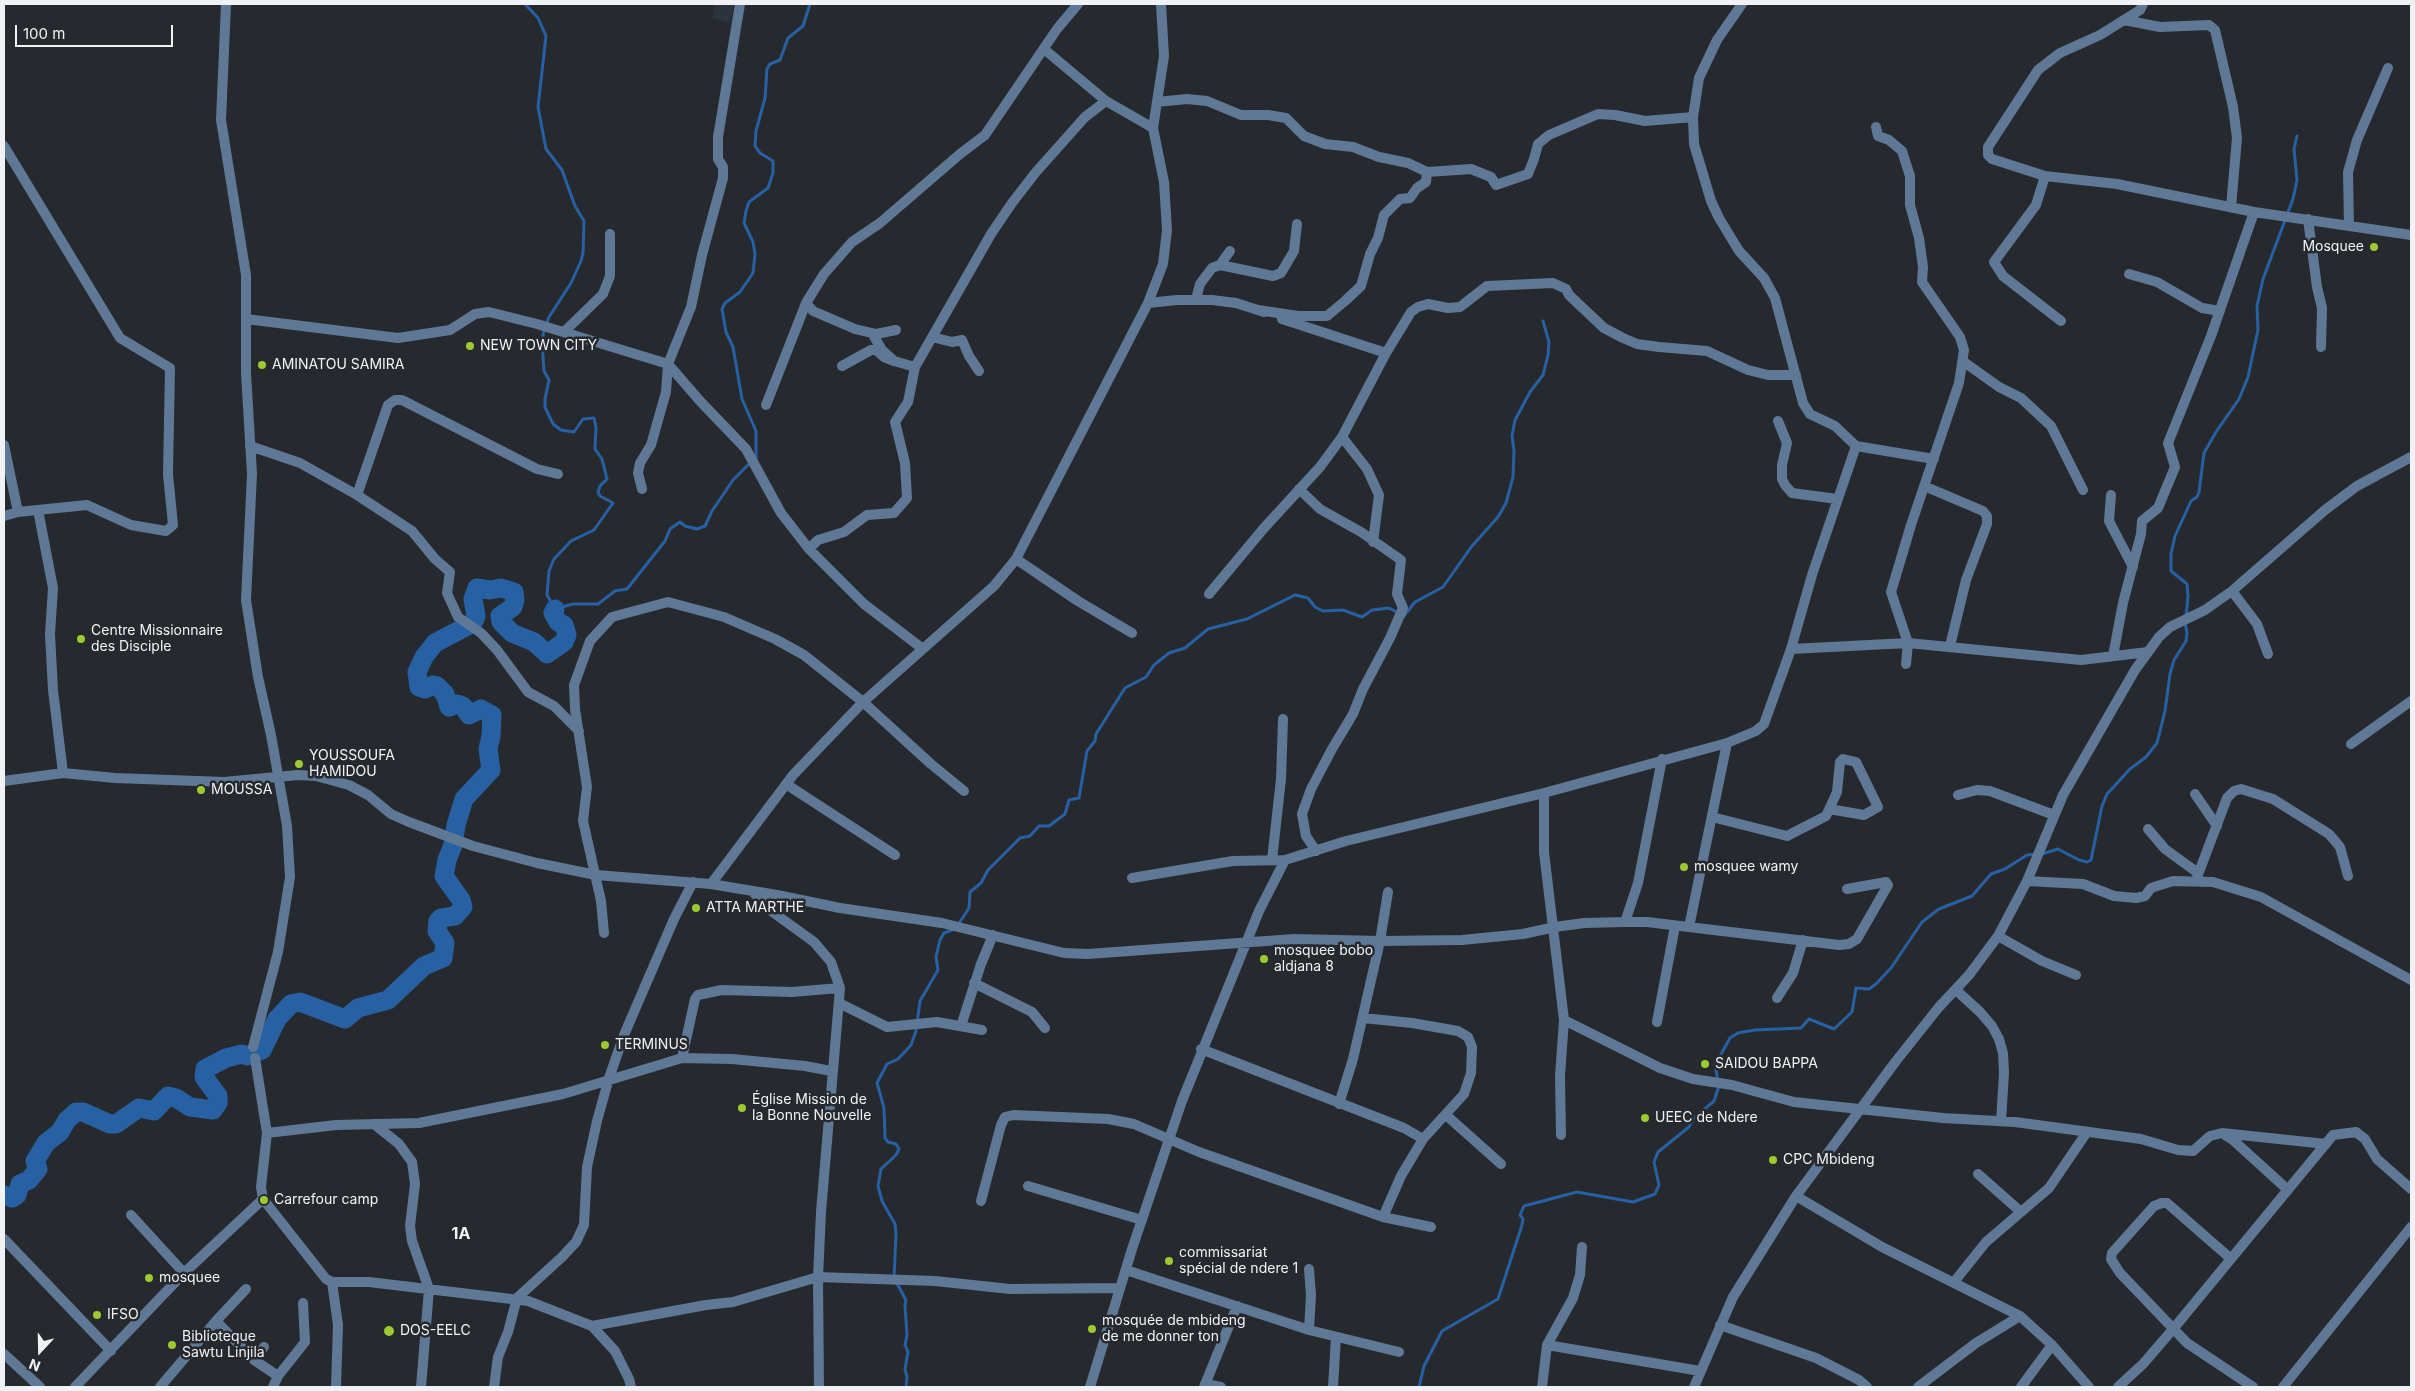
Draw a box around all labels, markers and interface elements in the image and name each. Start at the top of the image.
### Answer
scale bar [18,15,175,47]
text: 100 m [23,24,65,43]
place label: Mosquee [2302,239,2364,255]
marker: Mosquee [2368,241,2380,253]
place label: NEW TOWN CITY [480,338,597,354]
marker: NEW TOWN CITY [464,340,476,352]
place label: AMINATOU SAMIRA [272,357,404,373]
marker: AMINATOU SAMIRA [256,359,268,371]
place label: Centre Missionnaire des Disciple [91,623,223,656]
marker: Centre Missionnaire des Disciple [75,633,87,645]
place label: YOUSSOUFA HAMIDOU [309,748,395,780]
marker: YOUSSOUFA HAMIDOU [293,758,305,770]
place label: MOUSSA [211,782,272,798]
marker: MOUSSA [195,784,207,796]
place label: mosquee wamy [1694,859,1798,875]
marker: mosquee wamy [1678,861,1690,873]
place label: ATTA MARTHE [706,900,804,916]
marker: ATTA MARTHE [690,902,702,914]
place label: mosquee bobo aldjana 8 [1274,943,1373,976]
marker: mosquee bobo aldjana 8 [1258,953,1270,965]
place label: TERMINUS [615,1037,688,1053]
marker: TERMINUS [599,1039,611,1051]
place label: SAIDOU BAPPA [1715,1056,1818,1072]
marker: SAIDOU BAPPA [1699,1058,1711,1070]
place label: Église Mission de la Bonne Nouvelle [752,1092,871,1124]
marker: Église Mission de la Bonne Nouvelle [736,1102,748,1114]
place label: UEEC de Ndere [1655,1110,1758,1126]
marker: UEEC de Ndere [1639,1112,1651,1124]
place label: CPC Mbideng [1783,1152,1875,1168]
marker: CPC Mbideng [1767,1154,1779,1166]
place label: Carrefour camp [274,1192,378,1208]
marker: Carrefour camp [258,1194,270,1206]
district label: 1A [452,1224,470,1244]
place label: commissariat spécial de ndere 1 [1179,1245,1298,1278]
marker: commissariat spécial de ndere 1 [1163,1255,1175,1267]
place label: mosquee [159,1270,220,1286]
marker: mosquee [143,1272,155,1284]
place label: IFSO [107,1307,139,1323]
marker: IFSO [91,1309,103,1321]
place label: mosquée de mbideng de me donner ton [1102,1313,1246,1345]
place label: DOS-EELC [400,1323,471,1339]
marker: mosquée de mbideng de me donner ton [1086,1323,1098,1335]
marker: DOS-EELC [382,1324,396,1338]
north arrow [15,1326,65,1376]
place label: Biblioteque Sawtu Linjila [182,1329,265,1361]
marker: Biblioteque Sawtu Linjila [166,1339,178,1351]
text: N [26,1356,42,1375]

